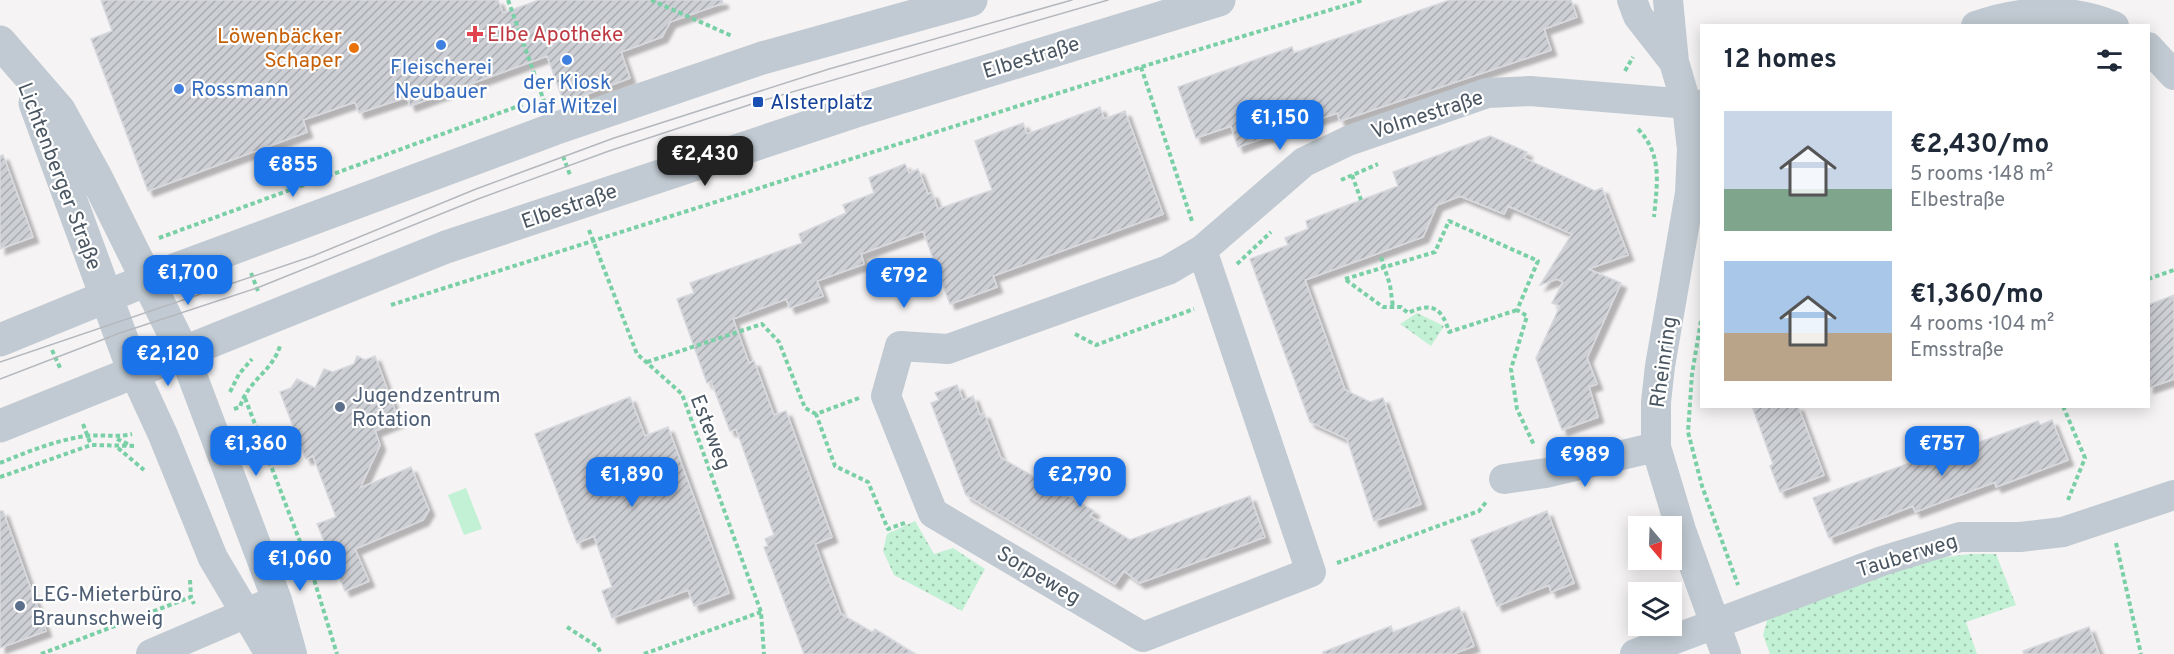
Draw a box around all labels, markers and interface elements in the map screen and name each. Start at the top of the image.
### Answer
place label: Elbe Apotheke [487,22,623,49]
place label: Löwenbäcker Schaper [217,24,342,75]
marker: Elbe Apotheke [468,27,482,41]
street label: Elbestraße [980,31,1083,86]
marker: Fleischerei Neubauer [434,38,448,52]
marker: Löwenbäcker Schaper [347,41,361,55]
text: 12 homes [1724,44,1837,77]
icon: filters [2093,44,2126,77]
marker: der Kiosk Olaf Witzel [560,53,574,67]
place label: Fleischerei Neubauer [390,55,492,106]
place label: der Kiosk Olaf Witzel [516,70,618,121]
place label: Rossmann [191,77,289,104]
street label: Lichtenberger Straße [10,79,107,274]
marker: Rossmann [172,82,186,96]
street label: Volmestraße [1368,85,1487,146]
place label: Alsterplatz [770,90,873,117]
marker: Alsterplatz [751,95,765,109]
pin: €1,150 [1231,100,1329,151]
text: €1,150 [1250,106,1310,132]
text: €2,430/mo [1910,129,2049,162]
icon: home [1772,135,1844,207]
pin: €2,430 [656,136,754,187]
text: €2,430 [671,142,739,168]
pin: €855 [257,147,329,198]
text: €855 [268,153,318,179]
text: 5 rooms · 148 m² [1910,162,2053,188]
street label: Elbestraße [518,178,621,236]
text: Elbestraße [1910,188,2005,214]
pin: €1,700 [139,255,237,306]
pin: €792 [868,258,940,309]
text: €1,700 [157,261,219,287]
text: €792 [880,264,928,290]
text: €1,360/mo [1910,279,2044,312]
icon: home [1772,285,1844,357]
text: 4 rooms · 104 m² [1910,312,2054,338]
street label: Rheinring [1645,315,1684,410]
pin: €2,120 [119,336,217,387]
text: Emsstraße [1910,338,2004,364]
text: €2,120 [136,342,200,368]
place label: Jugendzentrum Rotation [352,383,501,434]
street label: Esteweg [683,391,736,474]
marker: Jugendzentrum Rotation [333,400,347,414]
pin: €1,360 [207,426,305,477]
pin: €757 [1906,426,1978,477]
text: €1,360 [224,432,288,458]
text: €757 [1919,432,1965,458]
pin: €989 [1549,437,1621,488]
text: €989 [1560,443,1610,469]
pin: €1,890 [583,457,681,508]
pin: €2,790 [1031,457,1129,508]
text: €1,890 [600,463,664,489]
text: €2,790 [1048,463,1112,489]
north arrow [1628,516,1682,570]
map controls [1628,516,1682,636]
street label: Tauberweg [1854,528,1961,585]
pin: €1,060 [251,541,349,592]
street label: Sorpeweg [991,541,1085,612]
text: €1,060 [268,547,332,573]
place label: LEG-Mieterbüro Braunschweig [32,582,182,633]
button: layers [1628,582,1682,636]
marker: LEG-Mieterbüro Braunschweig [13,599,27,613]

